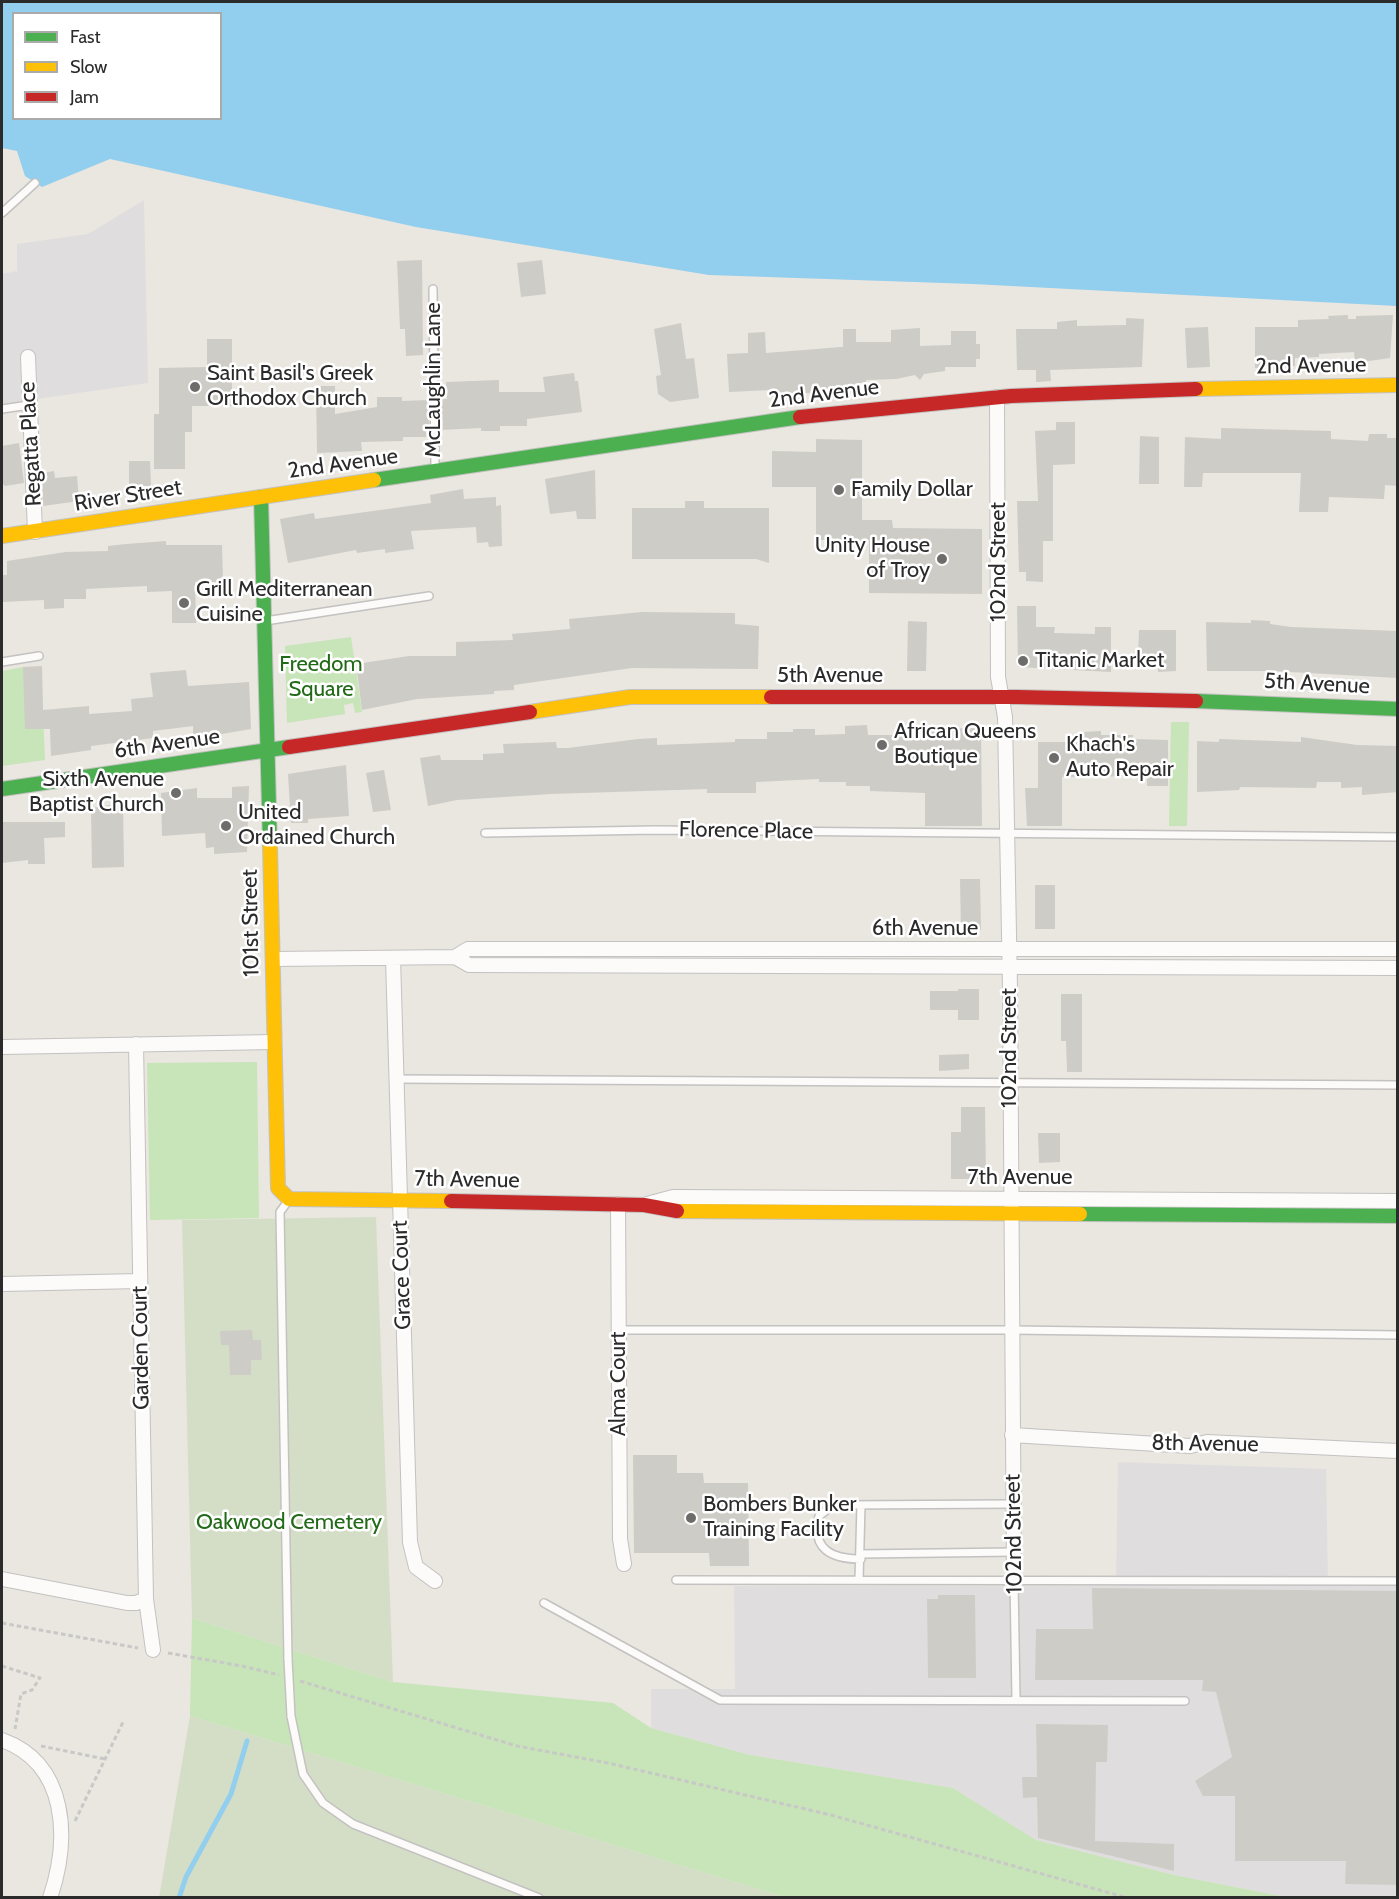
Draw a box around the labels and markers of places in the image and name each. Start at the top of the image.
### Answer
place label: Saint Basil's Greek Orthodox Church [207,361,373,412]
marker: Saint Basil's Greek Orthodox Church [188,380,202,394]
place label: Family Dollar [851,477,973,503]
marker: Family Dollar [832,483,846,497]
place label: Unity House of Troy [815,533,930,584]
marker: Unity House of Troy [935,552,949,566]
place label: Grill Mediterranean Cuisine [196,577,373,628]
marker: Grill Mediterranean Cuisine [177,596,191,610]
place label: Titanic Market [1035,648,1164,674]
marker: Titanic Market [1016,654,1030,668]
place label: African Queens Boutique [894,719,1036,770]
place label: Khach's Auto Repair [1066,732,1174,784]
marker: African Queens Boutique [875,738,889,752]
marker: Khach's Auto Repair [1047,751,1061,765]
place label: Sixth Avenue Baptist Church [29,767,164,818]
marker: Sixth Avenue Baptist Church [169,786,183,800]
place label: United Ordained Church [238,800,395,852]
marker: United Ordained Church [219,819,233,833]
place label: Bombers Bunker Training Facility [703,1492,856,1544]
marker: Bombers Bunker Training Facility [684,1511,698,1525]

